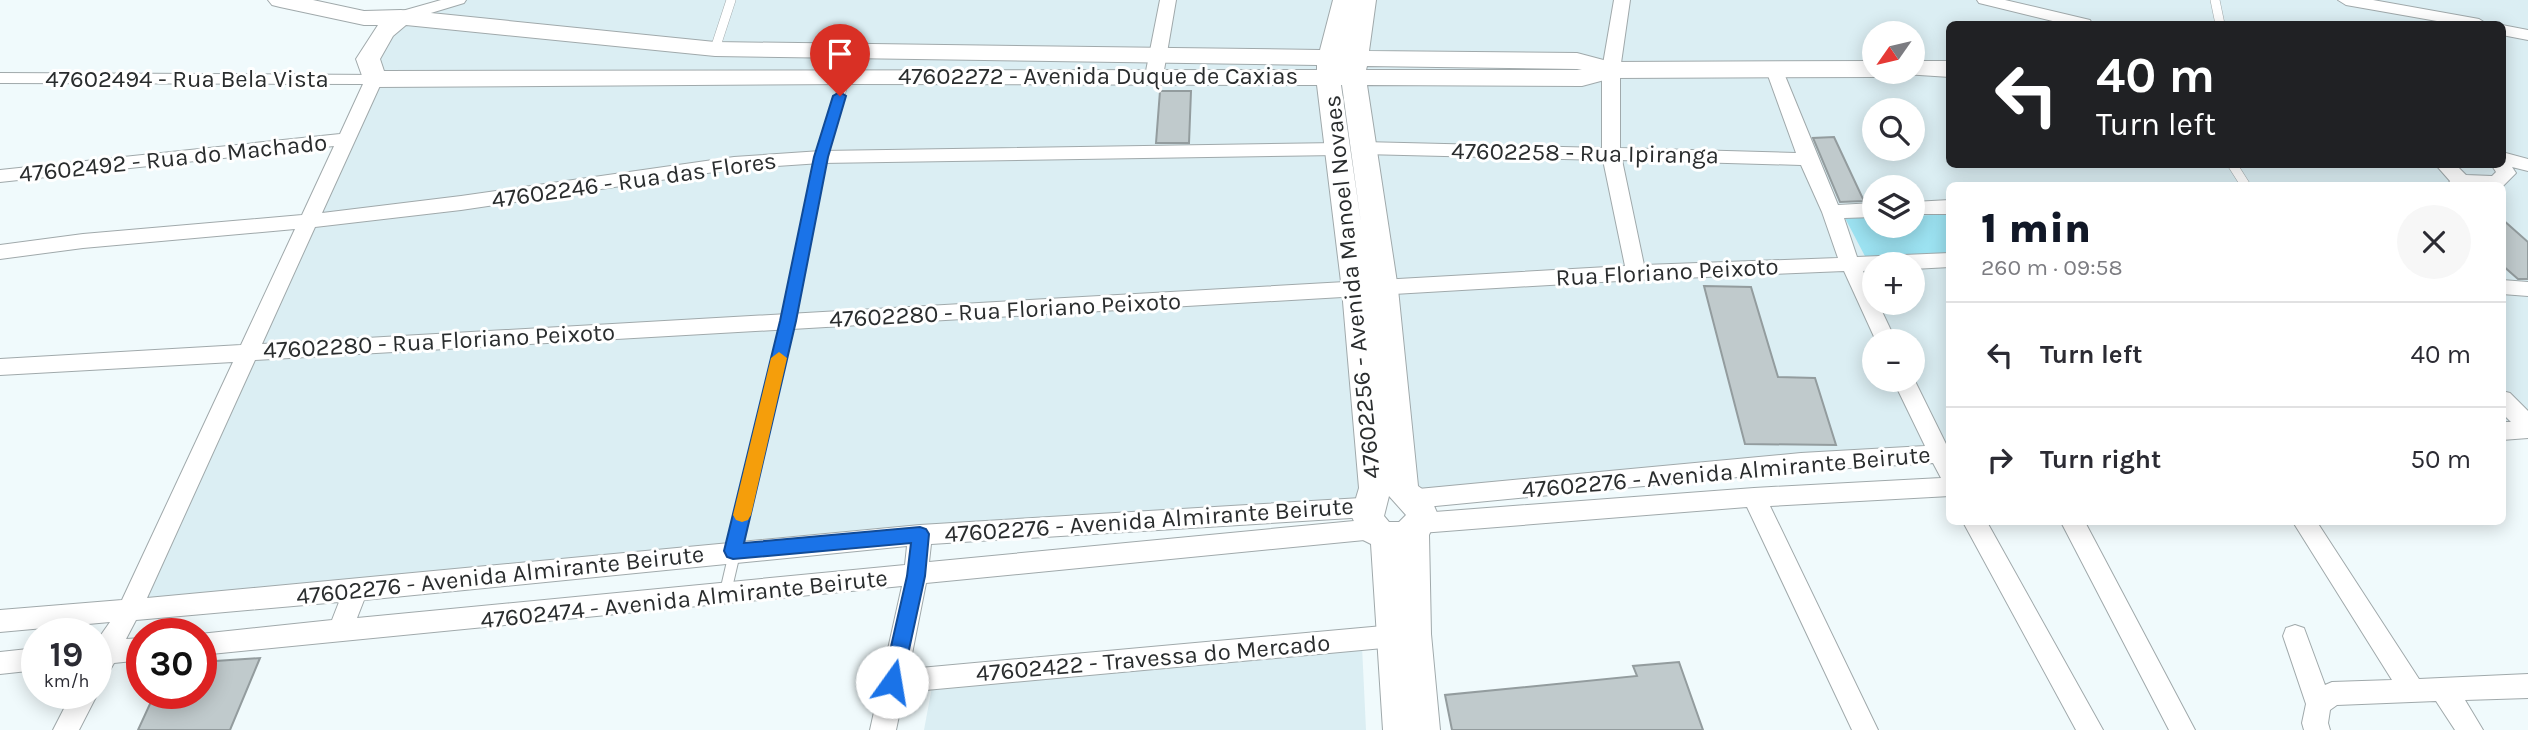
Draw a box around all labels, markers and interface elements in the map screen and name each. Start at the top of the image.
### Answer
north arrow [1862,21,1925,84]
map controls [1862,21,1925,392]
pin [810,24,870,96]
icon: arrive [821,35,859,73]
text: 40 m [2096,47,2215,104]
icon: left [1981,49,2072,140]
street label: 47602272 - Avenida Duque de Caxias [898,62,1298,90]
street label: 47602494 - Rua Bela Vista [45,65,329,93]
street label: 47602256 - Avenida Manoel Novaes [1318,94,1386,480]
button: search [1862,98,1925,161]
text: Turn left [2096,106,2216,143]
street label: 47602492 - Rua do Machado [18,128,328,188]
street label: 47602258 - Rua Ipiranga [1451,137,1719,169]
street label: 47602246 - Rua das Flores [490,146,778,214]
button: layers [1862,175,1925,238]
text: 1 min [1981,203,2091,253]
button: close [2397,205,2471,279]
street label: Rua Floriano Peixoto [1555,252,1779,292]
button: + [1862,252,1925,315]
text: 260 m · 09:58 [1981,254,2123,281]
street label: 47602280 - Rua Floriano Peixoto [828,287,1182,333]
street label: 47602280 - Rua Floriano Peixoto [262,318,616,364]
button: − [1862,329,1925,392]
icon: left [1981,336,2019,374]
text: Turn left [2040,339,2142,370]
text: 40 m [2411,339,2471,370]
street label: 47602276 - Avenida Almirante Beirute [1520,440,1932,504]
icon: right [1981,441,2019,479]
text: Turn right [2040,444,2161,475]
text: 50 m [2410,444,2471,475]
street label: 47602276 - Avenida Almirante Beirute [943,492,1355,548]
street label: 47602276 - Avenida Almirante Beirute [295,540,705,610]
street label: 47602474 - Avenida Almirante Beirute [479,564,889,634]
speed limit sign: 30 [126,618,217,709]
street label: 47602422 - Travessa do Mercado [975,629,1331,687]
text: 19 [50,634,83,675]
position arrow [855,645,929,719]
text: km/h [44,670,89,692]

